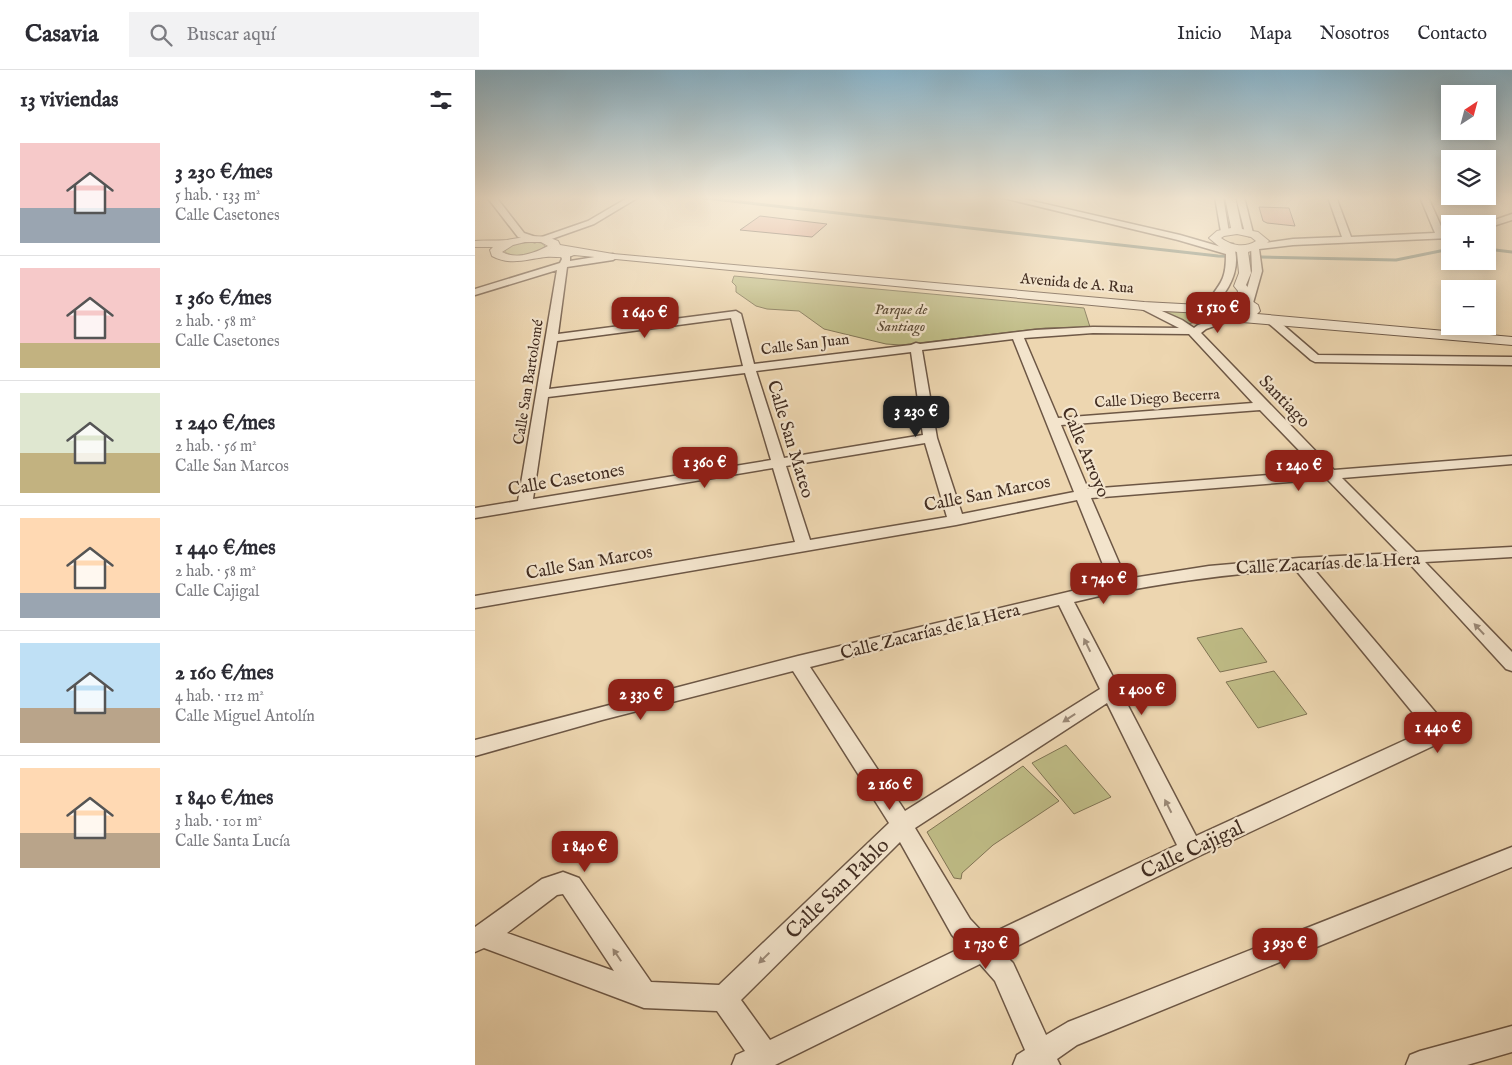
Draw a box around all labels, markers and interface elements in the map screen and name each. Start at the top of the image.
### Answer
search box [129,12,479,57]
text: Casavia [25,19,99,50]
icon: search [147,21,175,49]
text: Buscar aquí [187,23,276,47]
text: Inicio [1177,23,1222,46]
text: Mapa [1250,23,1292,46]
text: Nosotros [1320,23,1389,46]
text: Contacto [1417,23,1487,46]
north arrow [1441,85,1496,140]
map controls [1441,85,1496,335]
icon: filters [427,86,455,114]
text: 13 viviendas [20,87,118,114]
button: layers [1441,150,1496,205]
text: 3 230 €/mes [175,159,273,186]
icon: home [60,163,120,223]
text: 5 hab. · 133 m² [175,186,260,206]
text: Calle Casetones [175,206,280,226]
button: + [1441,215,1496,270]
street label: Avenida de A. Rua [1019,269,1135,298]
button: − [1441,280,1496,335]
text: 1 360 €/mes [175,285,272,312]
icon: home [60,288,120,348]
pin: 1 510 € [1172,292,1264,334]
pin: 1 640 € [599,296,691,339]
text: 1 510 € [1197,298,1239,318]
park label: Parque de Santiago [874,300,928,337]
text: 1 640 € [623,303,667,323]
text: 2 hab. · 58 m² [175,312,256,332]
street label: Calle San Bartolomé [509,318,548,446]
street label: Calle San Juan [760,330,850,359]
text: Calle Casetones [175,332,280,352]
street label: Santiago [1253,371,1315,434]
street label: Calle San Mateo [761,378,818,501]
street label: Calle Diego Becerra [1094,385,1221,412]
pin: 3 230 € [870,396,962,438]
text: 3 230 € [894,402,938,422]
street label: Calle Arroyo [1055,404,1114,501]
text: 1 240 €/mes [175,410,275,437]
icon: home [60,413,120,473]
text: 2 hab. · 56 m² [175,437,257,457]
pin: 1 360 € [659,446,751,489]
pin: 1 240 € [1253,450,1345,492]
text: 1 360 € [684,453,726,473]
text: 1 240 € [1276,456,1322,476]
text: Calle San Marcos [175,457,289,477]
street label: Calle Casetones [506,459,626,502]
street label: Calle San Marcos [922,471,1052,518]
text: 1 440 €/mes [175,535,276,562]
icon: home [60,538,120,598]
street label: Calle San Marcos [524,541,654,586]
street label: Calle Zacarías de la Hera [1235,548,1421,581]
text: 2 hab. · 58 m² [175,562,256,582]
pin: 1 740 € [1058,562,1150,605]
text: 1 740 € [1081,569,1127,589]
text: Calle Cajigal [175,582,259,602]
street label: Calle Zacarías de la Hera [838,599,1023,666]
one-way arrow [1473,623,1485,635]
one-way arrow [1083,638,1091,652]
text: 2 160 €/mes [175,660,274,687]
icon: home [60,663,120,723]
pin: 1 400 € [1096,674,1188,716]
pin: 2 330 € [595,678,687,721]
text: 1 400 € [1119,680,1165,700]
text: 2 330 € [619,685,663,705]
text: 4 hab. · 112 m² [175,687,264,707]
text: Calle Miguel Antolín [175,707,315,727]
pin: 1 440 € [1392,712,1484,754]
one-way arrow [1062,713,1076,723]
text: 1 440 € [1415,718,1461,738]
pin: 2 160 € [844,768,936,811]
text: 2 160 € [868,775,912,795]
text: 1 840 €/mes [175,785,273,812]
icon: home [60,788,120,848]
one-way arrow [1164,798,1172,813]
text: 3 hab. · 101 m² [175,812,262,832]
street label: Calle Cajigal [1137,815,1249,886]
pin: 1 840 € [539,830,631,873]
text: Calle Santa Lucía [175,832,290,852]
street label: Calle San Pablo [780,833,896,946]
text: 1 840 € [563,837,607,857]
pin: 1 730 € [940,928,1032,970]
pin: 3 930 € [1239,928,1331,970]
text: 1 730 € [964,934,1008,954]
text: 3 930 € [1263,934,1307,954]
one-way arrow [612,948,622,962]
one-way arrow [758,952,770,964]

